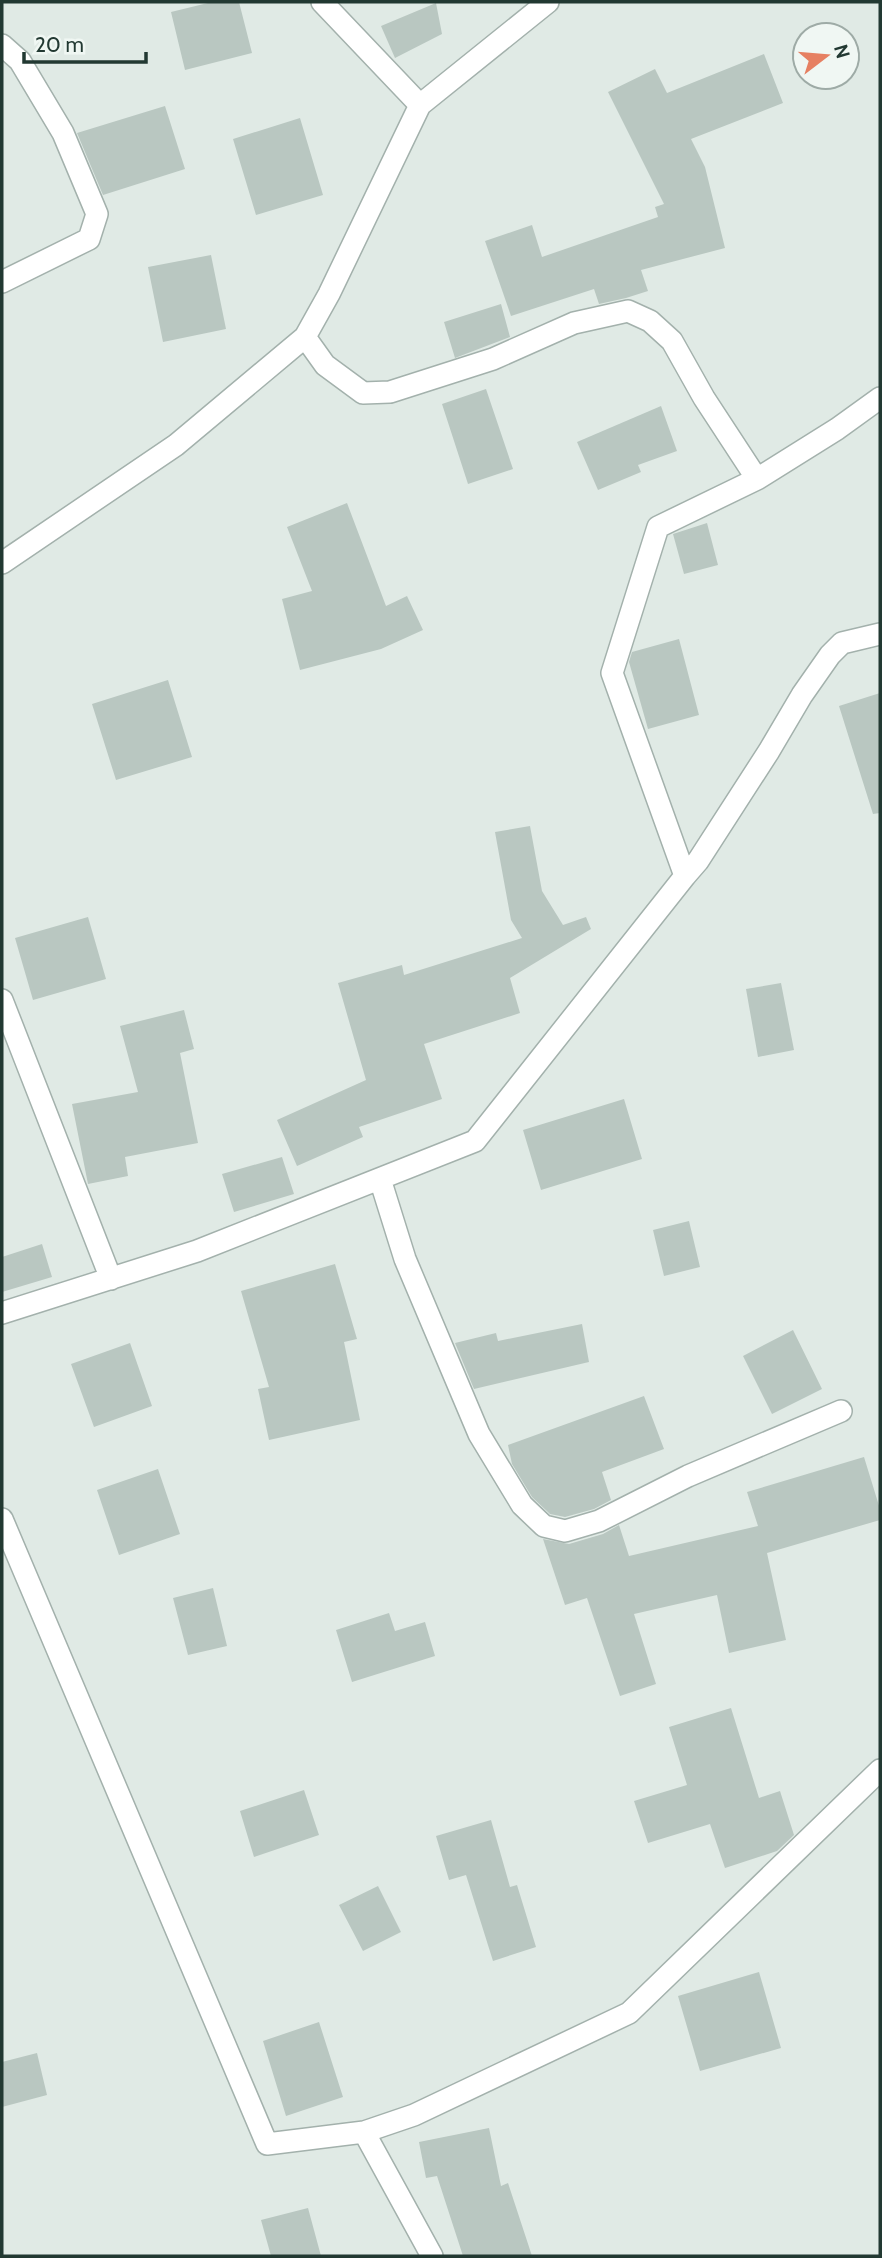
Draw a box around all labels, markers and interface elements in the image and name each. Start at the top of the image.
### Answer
scale bar [24,21,147,65]
north arrow [791,21,861,91]
text: 20 m [35,32,84,57]
text: N [829,42,855,61]

